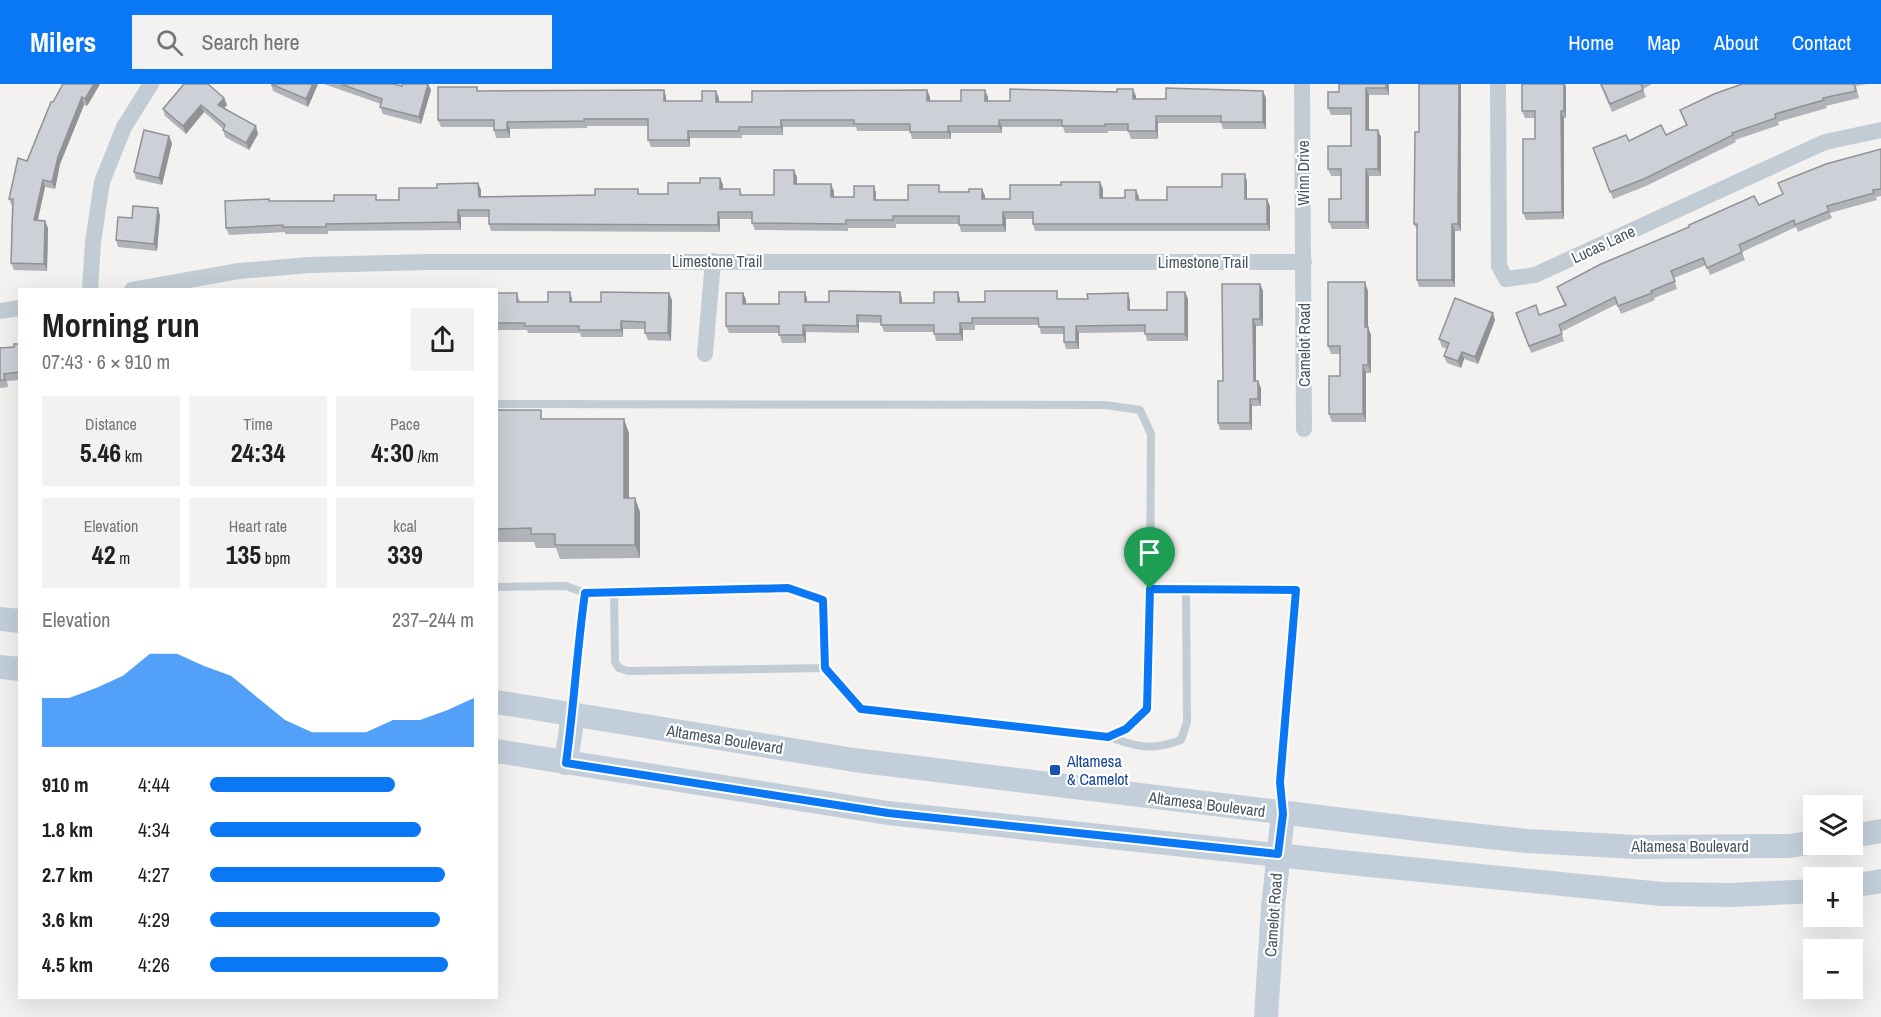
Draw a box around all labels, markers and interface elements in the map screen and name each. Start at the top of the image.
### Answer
search box [132,15,552,69]
text: Milers [30,23,96,61]
icon: search [153,26,186,59]
text: Search here [201,27,300,57]
text: Home [1568,28,1614,57]
text: Map [1647,28,1681,57]
text: About [1714,28,1759,57]
text: Contact [1792,28,1851,57]
street label: Winn Drive [1292,140,1314,206]
street label: Lucas Lane [1568,220,1638,268]
street label: Limestone Trail [672,250,762,272]
street label: Limestone Trail [1158,251,1248,273]
text: Morning run [42,303,200,347]
street label: Camelot Road [1293,303,1315,387]
button: share [411,308,474,371]
text: 07:43 · 6 × 910 m [42,348,170,375]
text: Distance [85,413,137,435]
text: Time [243,413,273,435]
text: Pace [390,413,420,435]
text: 5.46 [80,435,121,470]
text: 24:34 [231,435,285,470]
text: 4:30 [371,435,414,470]
text: km [121,445,142,467]
text: /km [414,445,439,467]
text: Elevation [84,515,138,537]
text: Heart rate [229,515,287,537]
text: kcal [393,515,417,537]
pin [1124,527,1175,589]
icon: arrive [1133,536,1166,569]
text: 42 [92,537,116,572]
text: 135 [226,537,261,572]
text: 339 [387,537,423,572]
text: m [116,547,130,569]
text: bpm [261,547,290,569]
text: Elevation [42,606,110,633]
text: 237–244 m [392,606,474,633]
street label: Altamesa Boulevard [664,719,785,759]
place label: Altamesa & Camelot [1066,750,1129,790]
marker: Altamesa & Camelot [1048,763,1062,777]
text: 910 m [42,771,89,798]
text: 4:44 [138,771,170,798]
street label: Altamesa Boulevard [1146,786,1267,822]
map controls [1803,795,1863,999]
button: layers [1803,795,1863,855]
text: 1.8 km [42,816,93,843]
text: 4:34 [138,816,170,843]
street label: Altamesa Boulevard [1630,835,1749,857]
text: 2.7 km [42,861,93,888]
text: 4:27 [138,861,170,888]
button: + [1803,867,1863,927]
street label: Camelot Road [1259,872,1287,958]
text: 3.6 km [42,906,93,933]
text: 4:29 [138,906,170,933]
button: − [1803,939,1863,999]
text: 4.5 km [42,951,93,978]
text: 4:26 [138,951,170,978]

